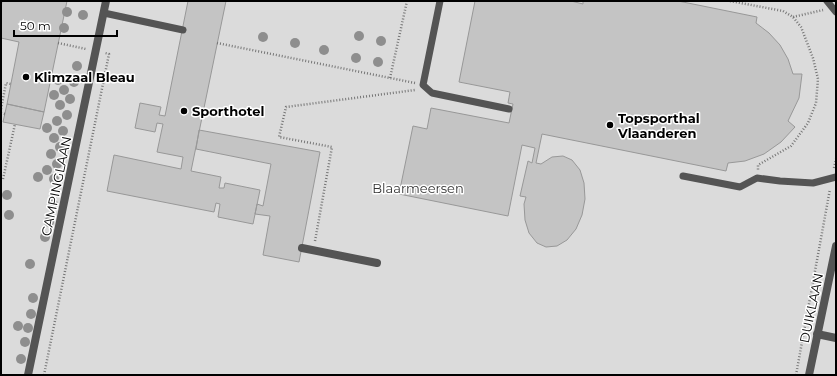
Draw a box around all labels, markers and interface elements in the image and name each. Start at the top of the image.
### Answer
scale bar [14,12,117,38]
text: 50 m [20,18,51,33]
place label: Klimzaal Bleau [34,69,135,85]
marker: Klimzaal Bleau [21,72,31,82]
place label: Sporthotel [192,103,264,119]
marker: Sporthotel [179,106,189,116]
place label: Topsporthal Vlaanderen [617,110,700,141]
marker: Topsporthal Vlaanderen [605,120,615,130]
street label: CAMPINGLAAN [38,135,74,237]
park label: Blaarmeersen [372,180,464,196]
street label: DUIKLAAN [796,272,826,344]

